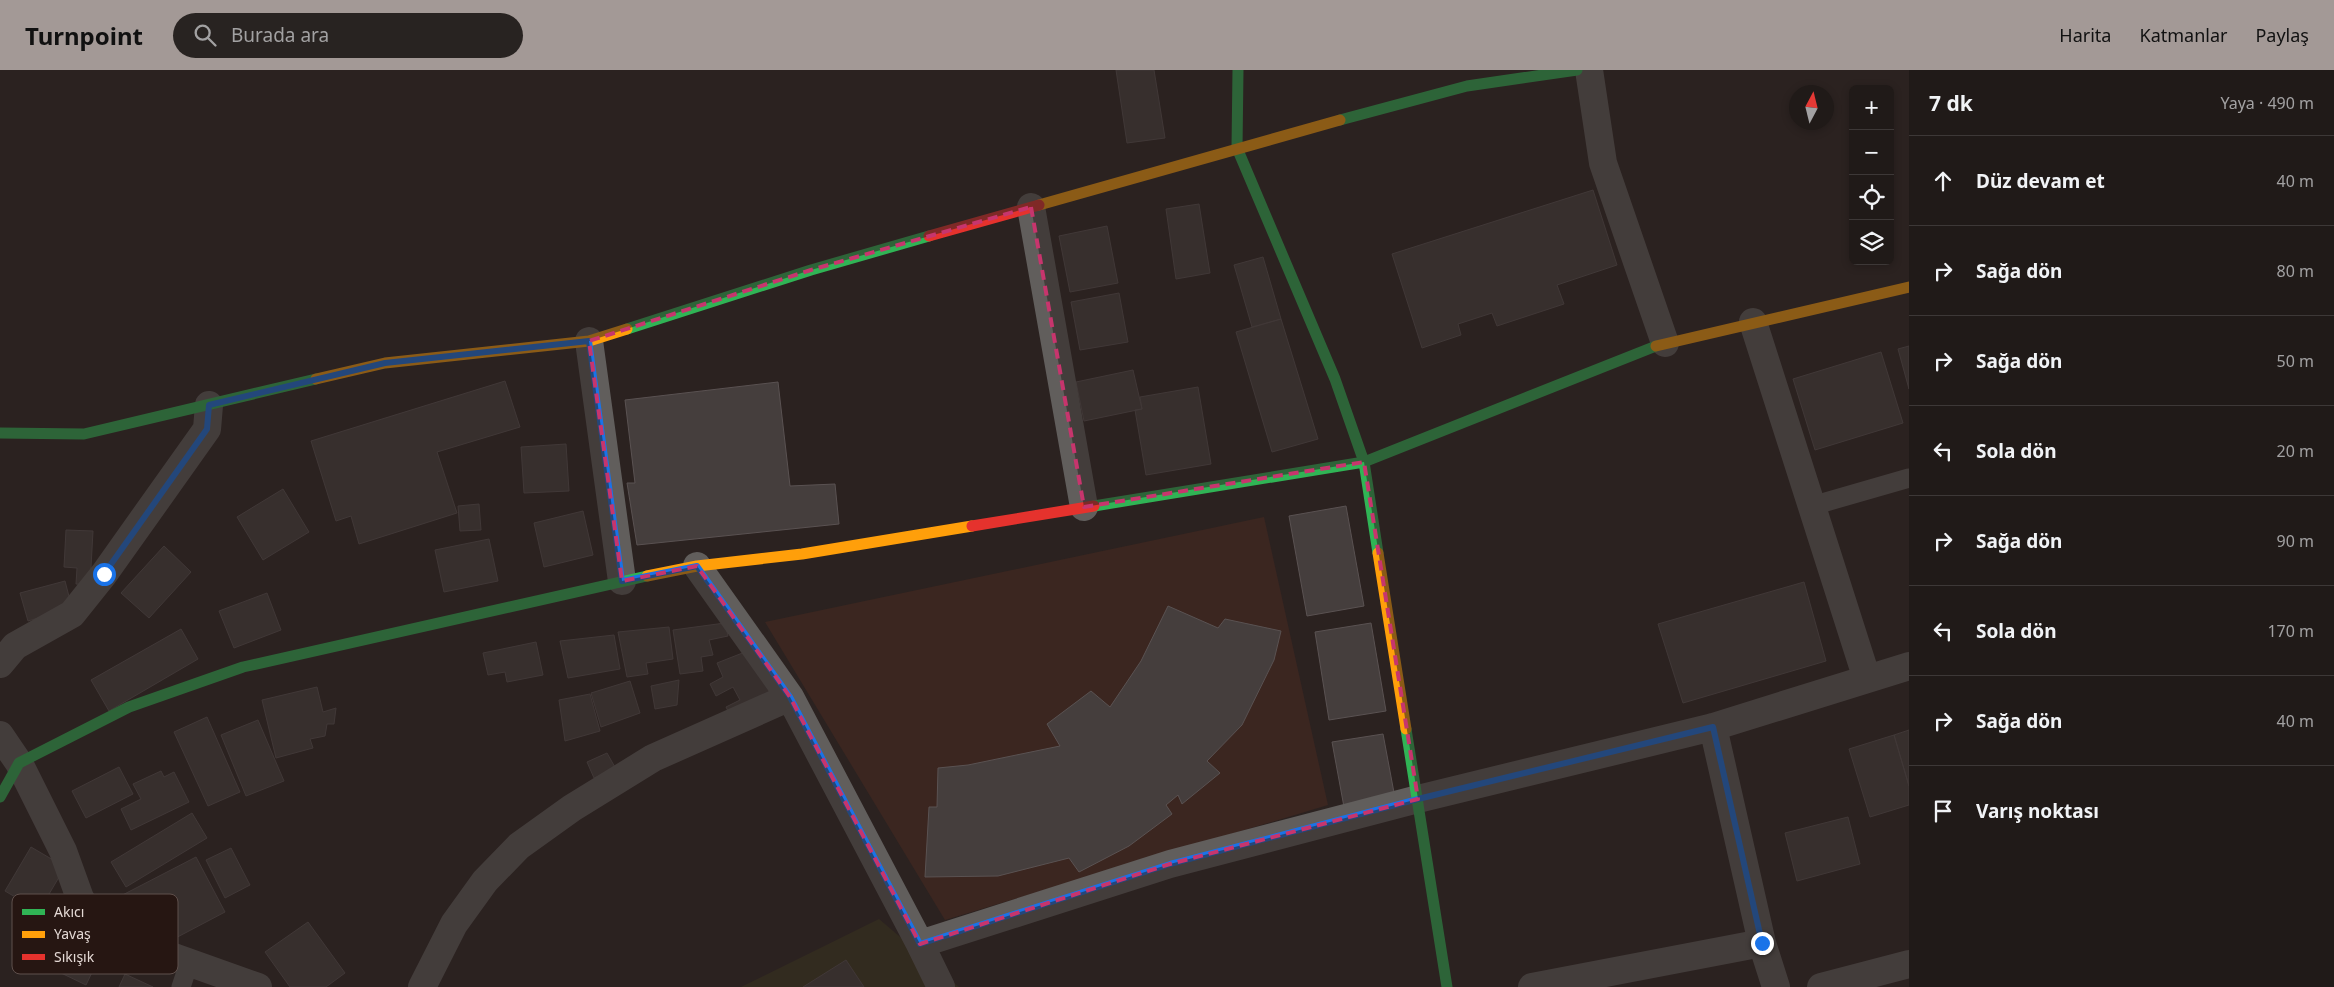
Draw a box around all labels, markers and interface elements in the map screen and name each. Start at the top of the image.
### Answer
search box [173,13,523,58]
text: Turnpoint [25,19,143,52]
icon: search [191,21,219,49]
text: Burada ara [231,22,329,48]
text: Harita [2059,23,2111,47]
text: Katmanlar [2139,23,2227,47]
text: Paylaş [2255,23,2309,47]
north arrow [1789,85,1834,130]
map controls [1849,85,1894,265]
button: + [1849,85,1894,130]
text: 7 dk [1929,89,1973,117]
text: Yaya · 490 m [2220,92,2314,114]
button: − [1849,130,1894,175]
icon: ahead [1929,167,1957,195]
text: Düz devam et [1976,168,2105,194]
text: 40 m [2277,170,2314,192]
button: locate [1849,175,1894,220]
button: layers [1849,220,1894,265]
icon: right [1929,257,1957,285]
text: Sağa dön [1976,258,2062,284]
text: 80 m [2277,260,2314,282]
icon: right [1929,347,1957,375]
text: Sağa dön [1976,348,2062,374]
text: 50 m [2277,350,2314,372]
icon: left [1929,437,1957,465]
text: Sola dön [1976,438,2057,464]
text: 20 m [2277,440,2314,462]
icon: right [1929,527,1957,555]
text: Sağa dön [1976,528,2062,554]
text: 90 m [2277,530,2314,552]
route start [93,563,116,586]
icon: left [1929,617,1957,645]
text: Sola dön [1976,618,2057,644]
text: 170 m [2267,620,2314,642]
icon: right [1929,707,1957,735]
text: Sağa dön [1976,708,2062,734]
text: 40 m [2277,710,2314,732]
icon: arrive [1929,797,1957,825]
text: Varış noktası [1976,798,2099,824]
legend [12,894,178,974]
text: Akıcı [54,902,84,921]
text: Yavaş [54,924,91,943]
route end [1751,932,1774,955]
text: Sıkışık [54,947,95,966]

